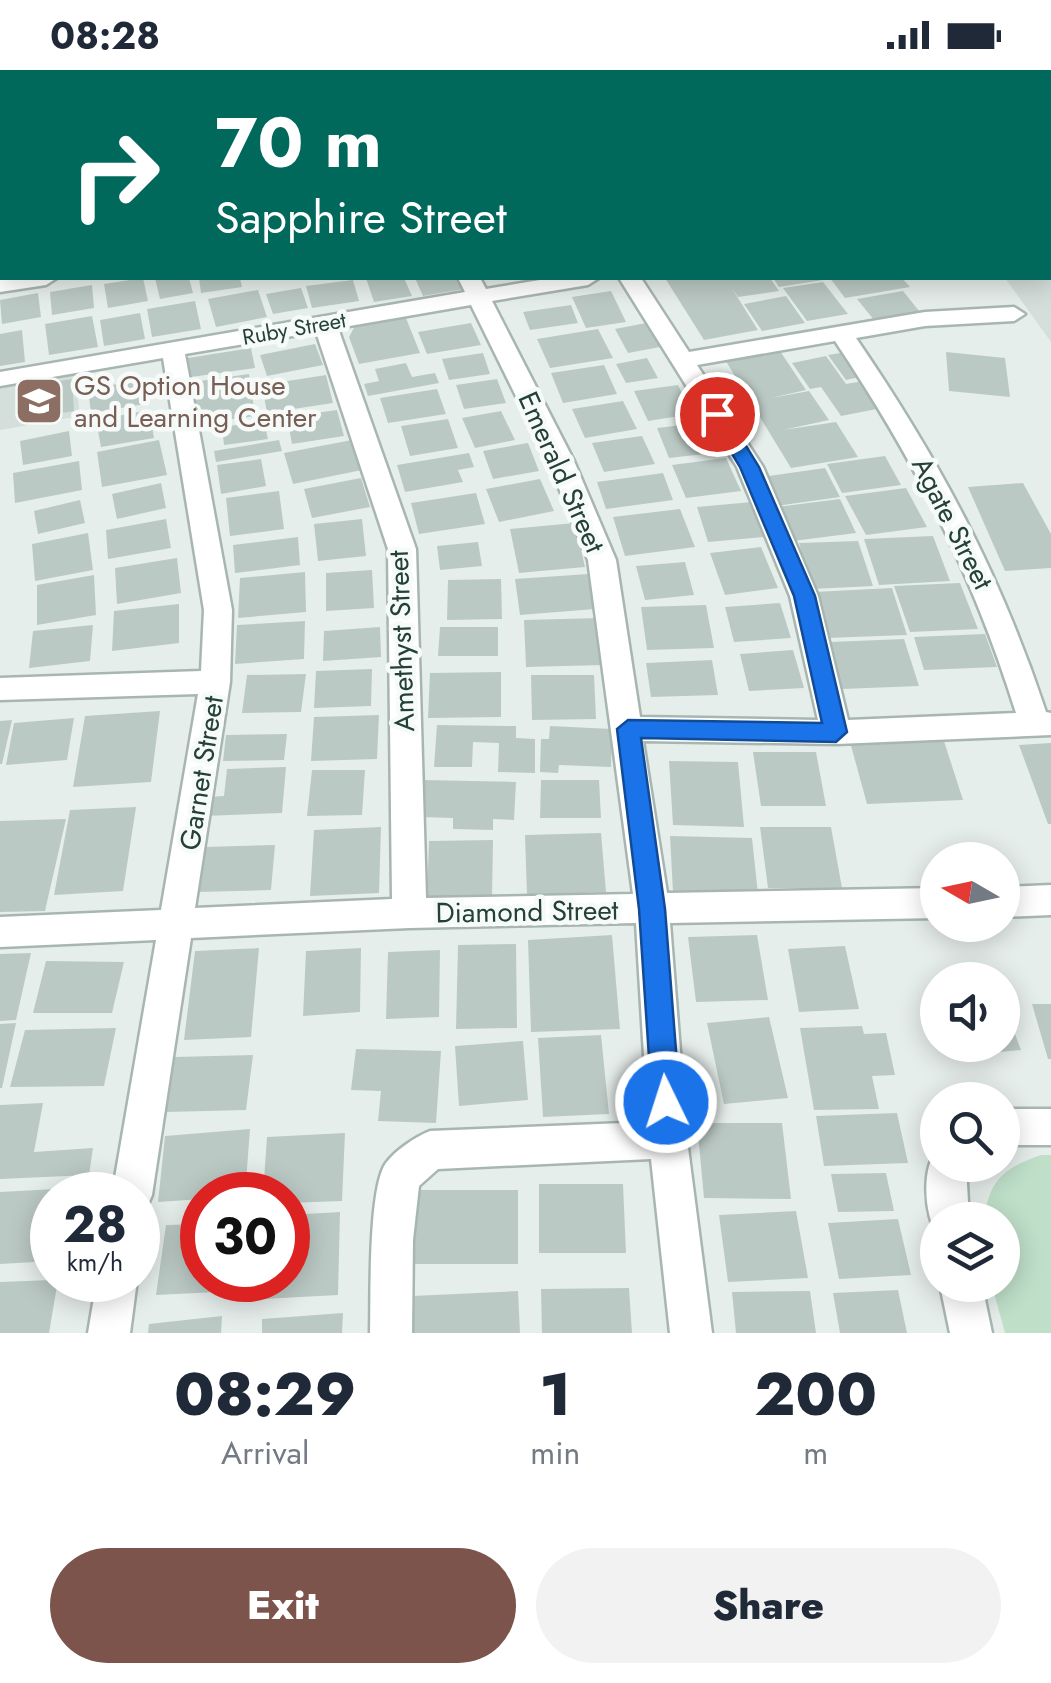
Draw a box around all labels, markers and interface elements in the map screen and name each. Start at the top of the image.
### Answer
text: 08:28 [50,8,160,63]
text: 70 m [215,92,382,193]
icon: right [50,110,180,240]
text: Sapphire Street [215,185,507,250]
street label: Ruby Street [240,303,349,353]
place label: GS Option House and Learning Center [74,365,317,438]
pin [675,372,760,457]
school or university icon: GS Option House and Learning Center [13,375,65,427]
street label: Emerald Street [508,385,615,560]
icon: arrive [690,387,745,442]
street label: Agate Street [902,450,1004,597]
street label: Amethyst Street [378,549,425,732]
street label: Garnet Street [169,693,234,853]
north arrow [920,842,1020,942]
map controls [920,842,1020,1302]
street label: Diamond Street [435,889,619,934]
button: sound [920,962,1020,1062]
position arrow [614,1050,718,1154]
button: search [920,1082,1020,1182]
speed limit sign: 30 [180,1172,310,1302]
text: 28 [63,1188,127,1261]
button: layers [920,1202,1020,1302]
text: km/h [67,1244,123,1280]
text: 08:29 [174,1351,356,1438]
text: 1 [540,1351,571,1438]
text: 200 [754,1351,877,1438]
text: Arrival [221,1430,309,1476]
text: min [530,1430,580,1476]
text: m [803,1430,828,1476]
button: Exit [50,1548,516,1663]
button: Share [536,1548,1001,1663]

